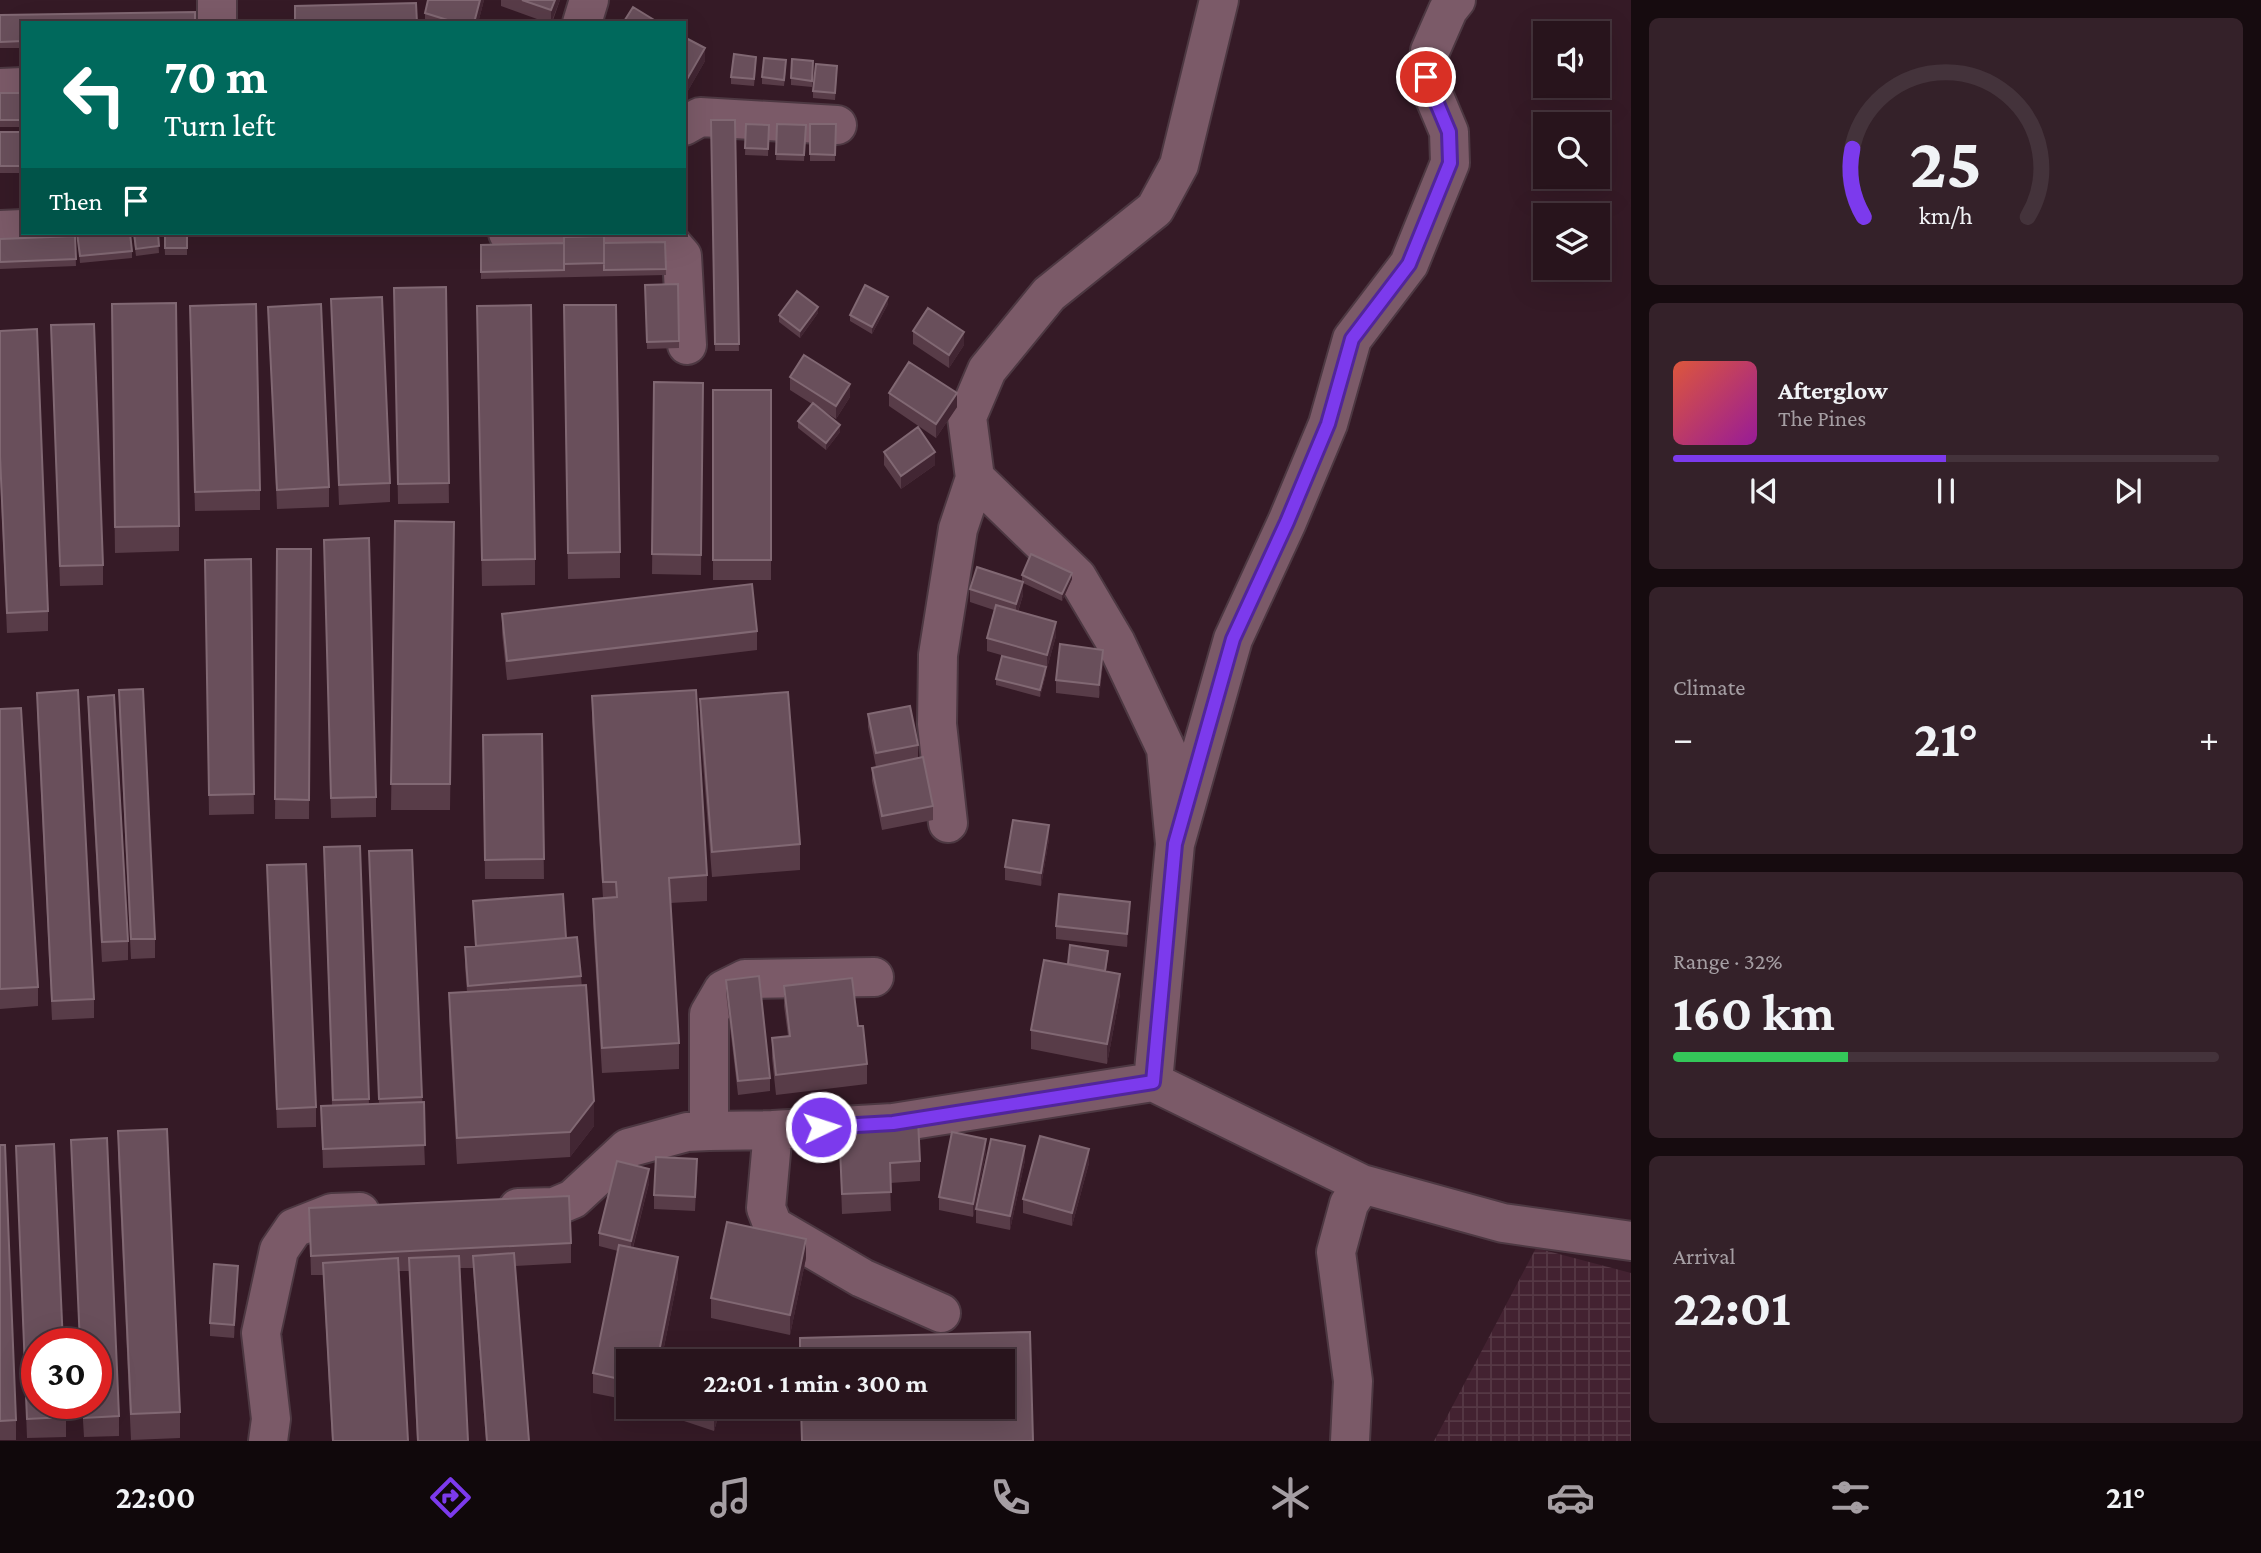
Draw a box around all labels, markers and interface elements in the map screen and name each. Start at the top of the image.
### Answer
map controls [1533,21,1610,280]
button: sound [1533,21,1610,98]
pin [1396,47,1456,107]
icon: left [49,49,140,140]
text: 70 m [164,49,268,104]
icon: arrive [1407,58,1445,96]
text: Turn left [164,107,275,143]
button: search [1533,112,1610,189]
text: 25 [1910,123,1982,204]
icon: arrive [117,182,155,220]
text: Then [49,187,103,216]
text: km/h [1919,202,1973,229]
button: layers [1533,203,1610,280]
text: Afterglow [1778,376,1888,405]
text: The Pines [1778,405,1866,431]
icon: previous [1745,472,1783,510]
icon: pause [1927,472,1965,510]
icon: next [2109,472,2147,510]
text: Climate [1673,674,1745,700]
text: 21° [1914,709,1978,767]
text: − [1673,717,1693,759]
text: + [2199,717,2219,759]
text: Range · 32% [1673,948,1783,974]
text: 160 km [1673,983,1835,1041]
position arrow [784,1090,858,1164]
text: Arrival [1673,1243,1736,1269]
text: 22:01 [1673,1278,1791,1336]
speed limit sign: 30 [21,1328,112,1419]
text: 22:01 · 1 min · 300 m [703,1369,928,1398]
icon: directions [426,1473,475,1522]
icon: music [706,1473,755,1522]
icon: phone [986,1473,1035,1522]
icon: climate [1266,1473,1315,1522]
icon: car [1546,1473,1595,1522]
icon: filters [1826,1473,1875,1522]
text: 22:00 [115,1479,195,1515]
text: 21° [2106,1479,2145,1515]

